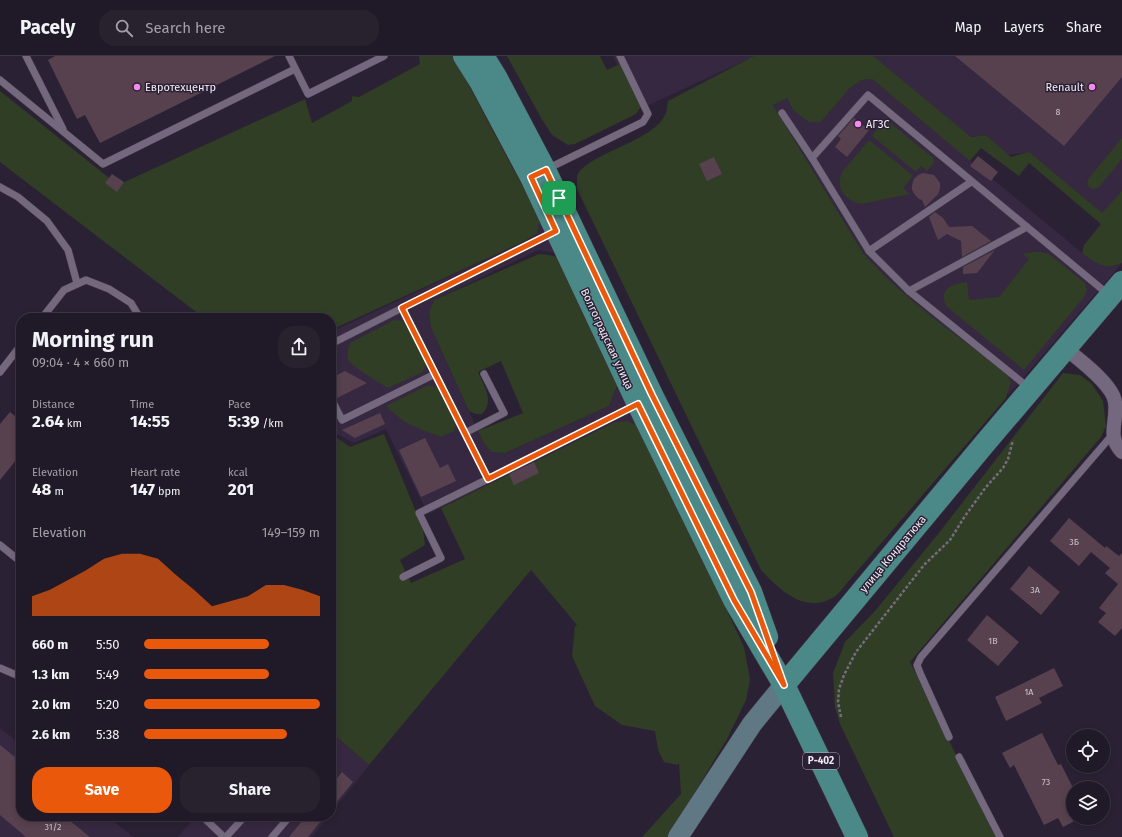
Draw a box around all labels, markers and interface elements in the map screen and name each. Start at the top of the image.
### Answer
search box [99,10,379,46]
text: Pacely [20,16,75,39]
icon: search [113,17,135,39]
text: Search here [145,19,225,37]
text: Map [955,19,981,36]
text: Layers [1003,19,1044,36]
text: Share [1066,19,1102,36]
place label: Евротехцентр [145,81,216,94]
place label: Renault [1045,81,1084,94]
marker: Евротехцентр [132,82,142,92]
marker: Renault [1087,82,1097,92]
house number: 8 [1056,107,1061,117]
place label: АГЗС [866,118,890,131]
marker: АГЗС [853,119,863,129]
pin [542,181,576,215]
icon: arrive [548,187,570,209]
street label: Волгоградская улица [578,286,636,392]
text: Morning run [32,326,154,353]
button: share [278,326,320,368]
text: 09:04 · 4 × 660 m [32,355,129,370]
text: Distance [32,398,75,411]
text: Time [130,398,154,411]
text: Pace [228,398,251,411]
text: 2.64 [32,411,64,432]
text: 14:55 [130,411,170,432]
text: 5:39 [228,411,260,432]
text: km [64,417,82,430]
text: /km [260,417,283,430]
text: Elevation [32,466,78,479]
text: Heart rate [130,466,180,479]
text: kcal [228,466,248,479]
text: 48 [32,479,51,500]
text: 147 [130,479,155,500]
text: 201 [228,479,254,500]
text: m [51,485,64,498]
text: bpm [155,485,180,498]
street label: улица Кондратюка [857,513,929,595]
text: Elevation [32,525,86,540]
text: 149–159 m [262,525,320,540]
house number: 3Б [1069,537,1079,547]
house number: 3А [1030,585,1041,595]
house number: 1В [988,636,998,646]
text: 660 m [32,637,68,652]
text: 5:50 [96,637,119,652]
text: 1.3 km [32,667,69,682]
text: 5:49 [96,667,119,682]
house number: 1А [1024,687,1034,697]
text: 2.0 km [32,697,71,712]
text: 5:20 [96,697,119,712]
text: 2.6 km [32,727,70,742]
text: 5:38 [96,727,119,742]
map controls [1066,729,1110,825]
button: locate [1066,729,1110,773]
road number: Р-402 [803,753,839,769]
button: Save [32,767,172,813]
button: Share [180,767,320,813]
house number: 73 [1042,777,1050,787]
button: layers [1066,781,1110,825]
house number: 31/2 [45,822,61,832]

